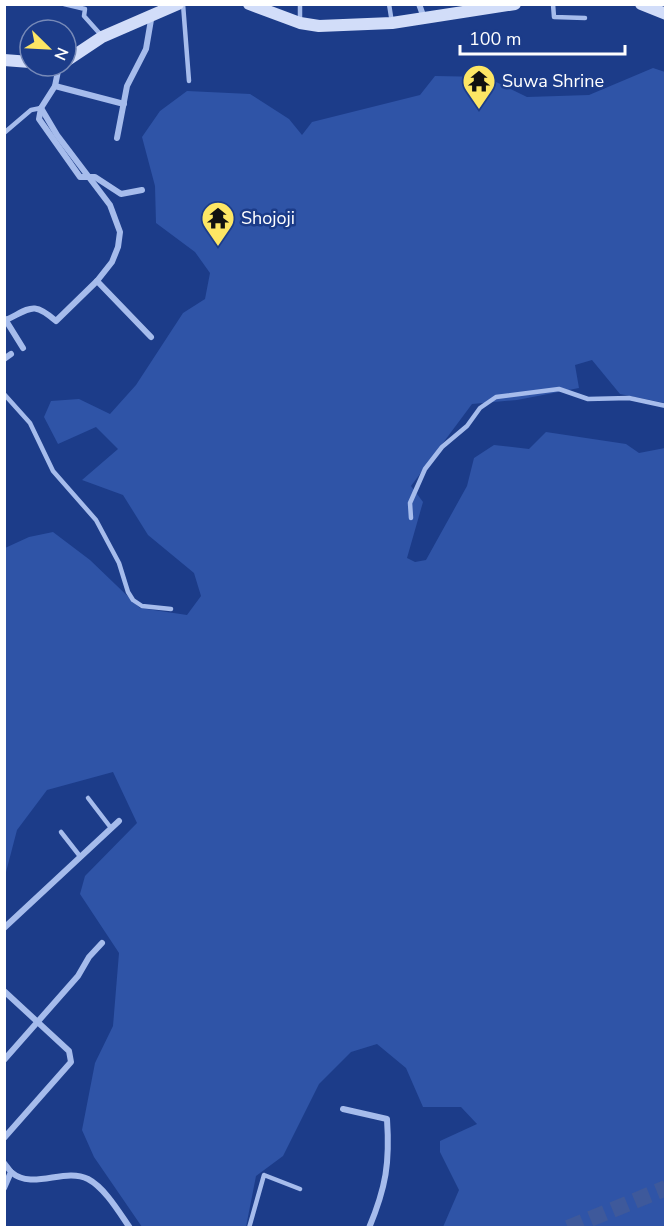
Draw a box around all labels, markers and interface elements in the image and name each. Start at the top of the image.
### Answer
north arrow [18,18,78,78]
scale bar [460,18,625,56]
text: 100 m [469,27,521,51]
text: N [48,44,73,64]
temple icon: Suwa Shrine [461,63,497,110]
place label: Suwa Shrine [502,69,604,93]
temple icon: Shojoji [200,200,236,247]
place label: Shojoji [241,206,295,230]

